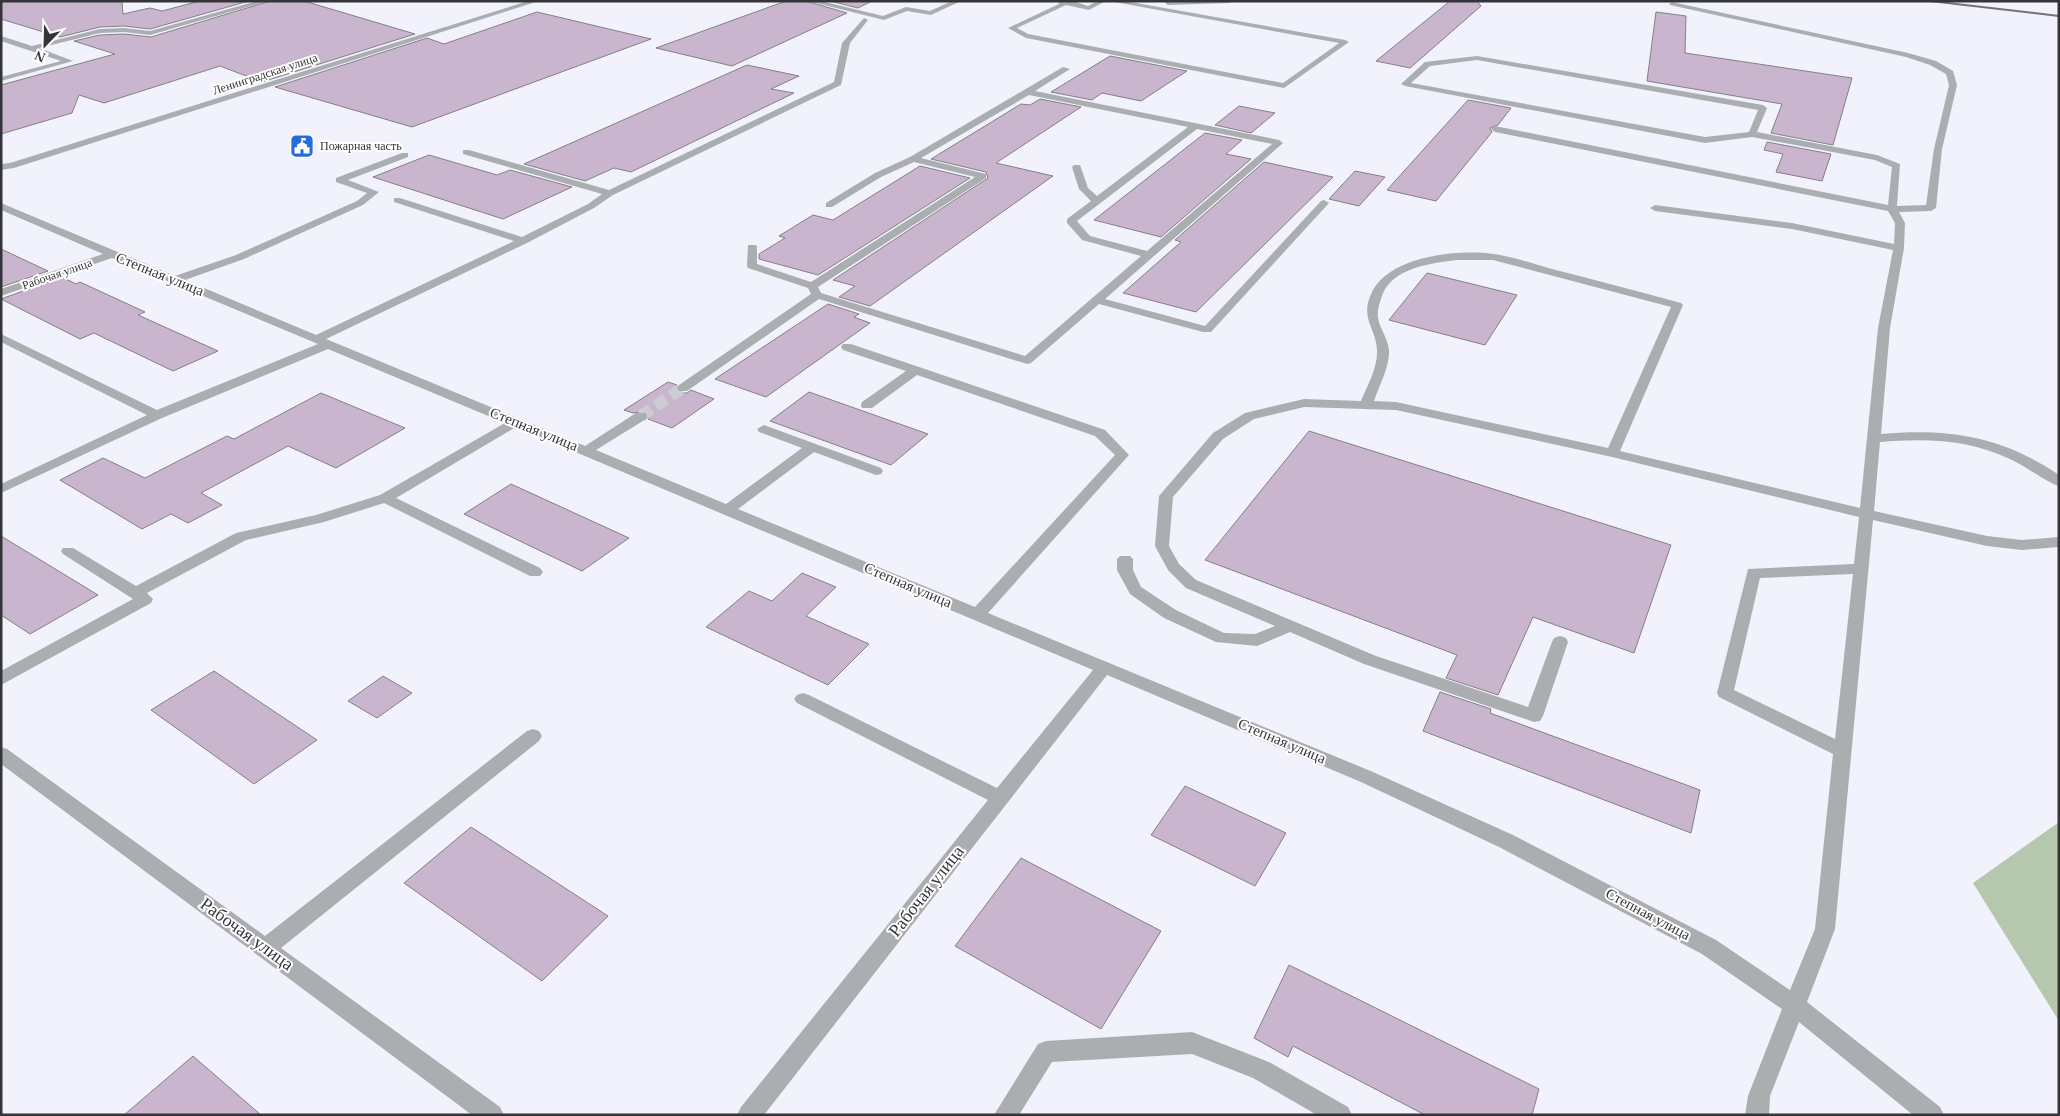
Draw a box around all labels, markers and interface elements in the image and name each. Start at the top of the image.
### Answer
north arrow [20,20,70,70]
text: N [33,48,48,65]
street label: Ленинградская улица [211,50,320,98]
public building icon: Пожарная часть [289,133,315,159]
place label: Пожарная часть [320,139,402,153]
street label: Степная улица [114,249,207,299]
street label: Рабочая улица [20,255,95,293]
street label: Степная улица [488,404,581,454]
street label: Степная улица [862,559,954,611]
street label: Степная улица [1236,715,1328,767]
street label: Рабочая улица [884,842,968,940]
street label: Степная улица [1603,885,1693,943]
street label: Рабочая улица [197,894,297,974]

